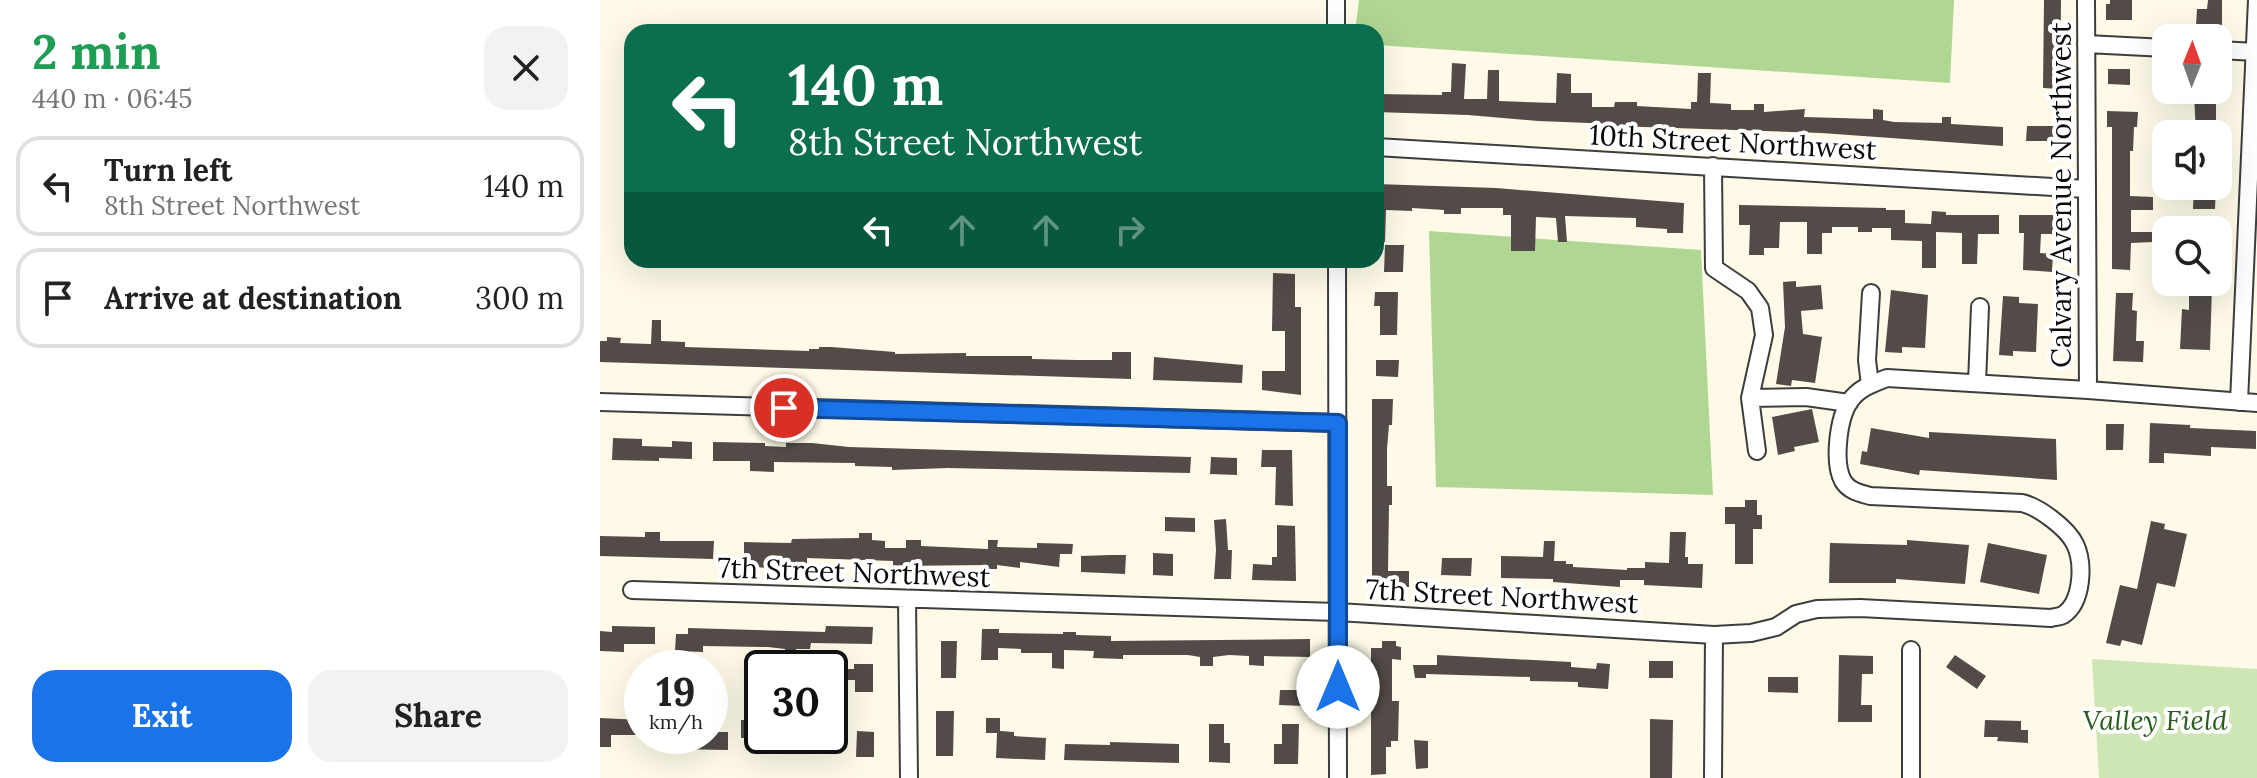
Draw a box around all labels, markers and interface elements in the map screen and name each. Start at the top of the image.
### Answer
text: 2 min [32,21,161,82]
street label: Calvary Avenue Northwest [2043,22,2079,368]
north arrow [2152,24,2232,104]
map controls [2152,24,2232,296]
button: close [484,26,568,110]
text: 140 m [788,49,943,120]
icon: left [656,56,760,160]
text: 440 m · 06:45 [32,82,193,115]
street label: 10th Street Northwest [1588,116,1878,168]
text: 8th Street Northwest [788,119,1143,165]
button: sound [2152,120,2232,200]
text: Turn left [104,151,232,189]
icon: left [36,164,80,208]
text: 140 m [483,167,564,205]
text: 8th Street Northwest [104,189,360,222]
icon: left [856,208,900,252]
icon: ahead [940,208,984,252]
icon: ahead [1024,208,1068,252]
icon: right [1108,208,1152,252]
button: search [2152,216,2232,296]
icon: arrive [36,276,80,320]
text: Arrive at destination [104,279,402,317]
text: 300 m [475,279,564,317]
pin [750,374,818,442]
icon: arrive [762,386,806,430]
street label: 7th Street Northwest [717,549,991,595]
street label: 7th Street Northwest [1365,571,1639,621]
position arrow [1296,645,1380,729]
speed limit sign: 30 [744,650,848,754]
text: 19 [656,666,696,717]
button: Exit [32,670,292,762]
button: Share [308,670,568,762]
park label: Valley Field [2083,702,2228,738]
text: km/h [649,709,703,734]

